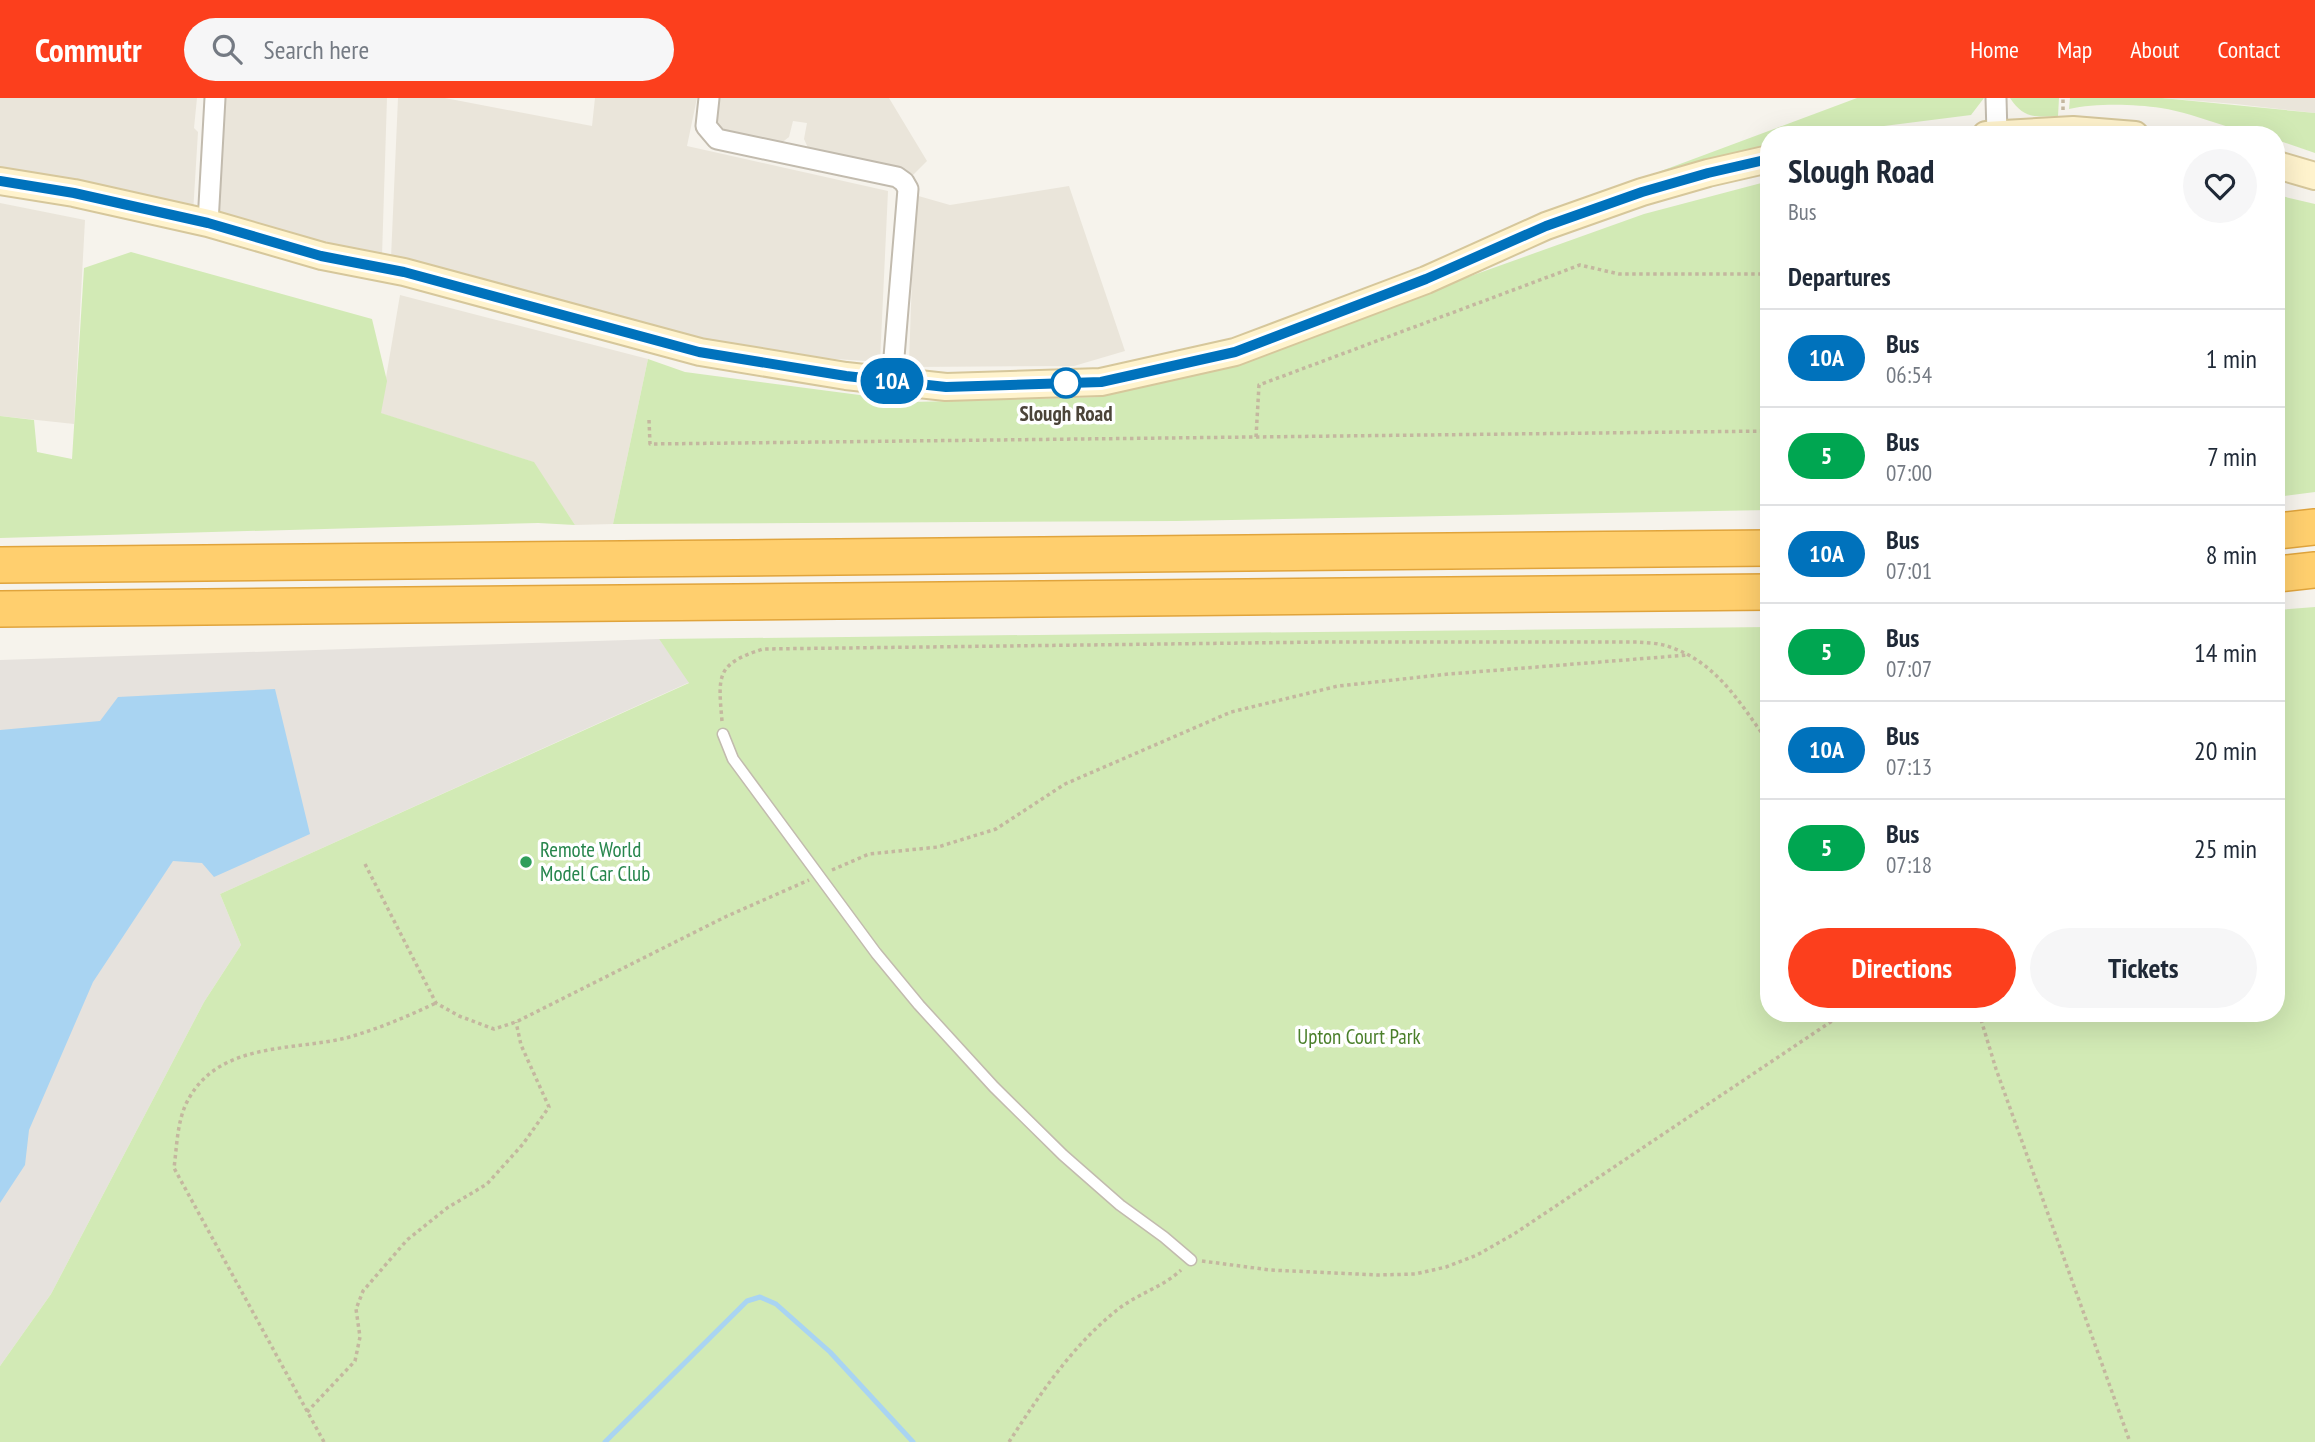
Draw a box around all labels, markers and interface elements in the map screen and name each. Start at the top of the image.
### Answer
search box [184,18,674,81]
text: Commutr [35,28,142,71]
icon: search [208,30,246,68]
text: Search here [264,33,369,66]
text: Home [1970,34,2019,65]
text: Map [2057,34,2092,65]
text: About [2130,34,2179,65]
text: Contact [2217,34,2280,65]
text: Slough Road [1788,149,1934,192]
button: heart [2183,149,2257,223]
text: Bus [1788,197,1817,226]
text: Departures [1788,260,1891,293]
text: Bus [1886,327,1919,360]
text: 10A [1809,342,1844,373]
text: 1 min [2206,342,2257,375]
line badge: 10A [852,358,932,404]
text: 06:54 [1886,360,1932,389]
text: 10A [875,365,909,396]
marker: Slough Road [1051,368,1081,398]
place label: Slough Road [1019,400,1113,427]
text: Bus [1886,425,1919,458]
text: 5 [1821,440,1832,471]
text: 7 min [2207,440,2257,473]
text: 07:00 [1886,458,1932,487]
text: Bus [1886,523,1919,556]
text: 10A [1809,538,1844,569]
text: 8 min [2206,538,2257,571]
text: 07:01 [1886,556,1932,585]
text: Bus [1886,621,1919,654]
text: 5 [1821,636,1832,667]
text: 14 min [2194,636,2257,669]
text: 07:07 [1886,654,1932,683]
text: Bus [1886,719,1919,752]
text: 10A [1809,734,1844,765]
text: 20 min [2194,734,2257,767]
text: 07:13 [1886,752,1932,781]
text: Bus [1886,817,1919,850]
text: 5 [1821,832,1832,863]
text: 25 min [2194,832,2257,865]
place label: Remote World Model Car Club [540,836,650,887]
text: 07:18 [1886,850,1932,879]
marker: Remote World Model Car Club [518,854,534,870]
button: Directions [1788,928,2016,1008]
button: Tickets [2030,928,2257,1008]
park label: Upton Court Park [1297,1023,1421,1050]

